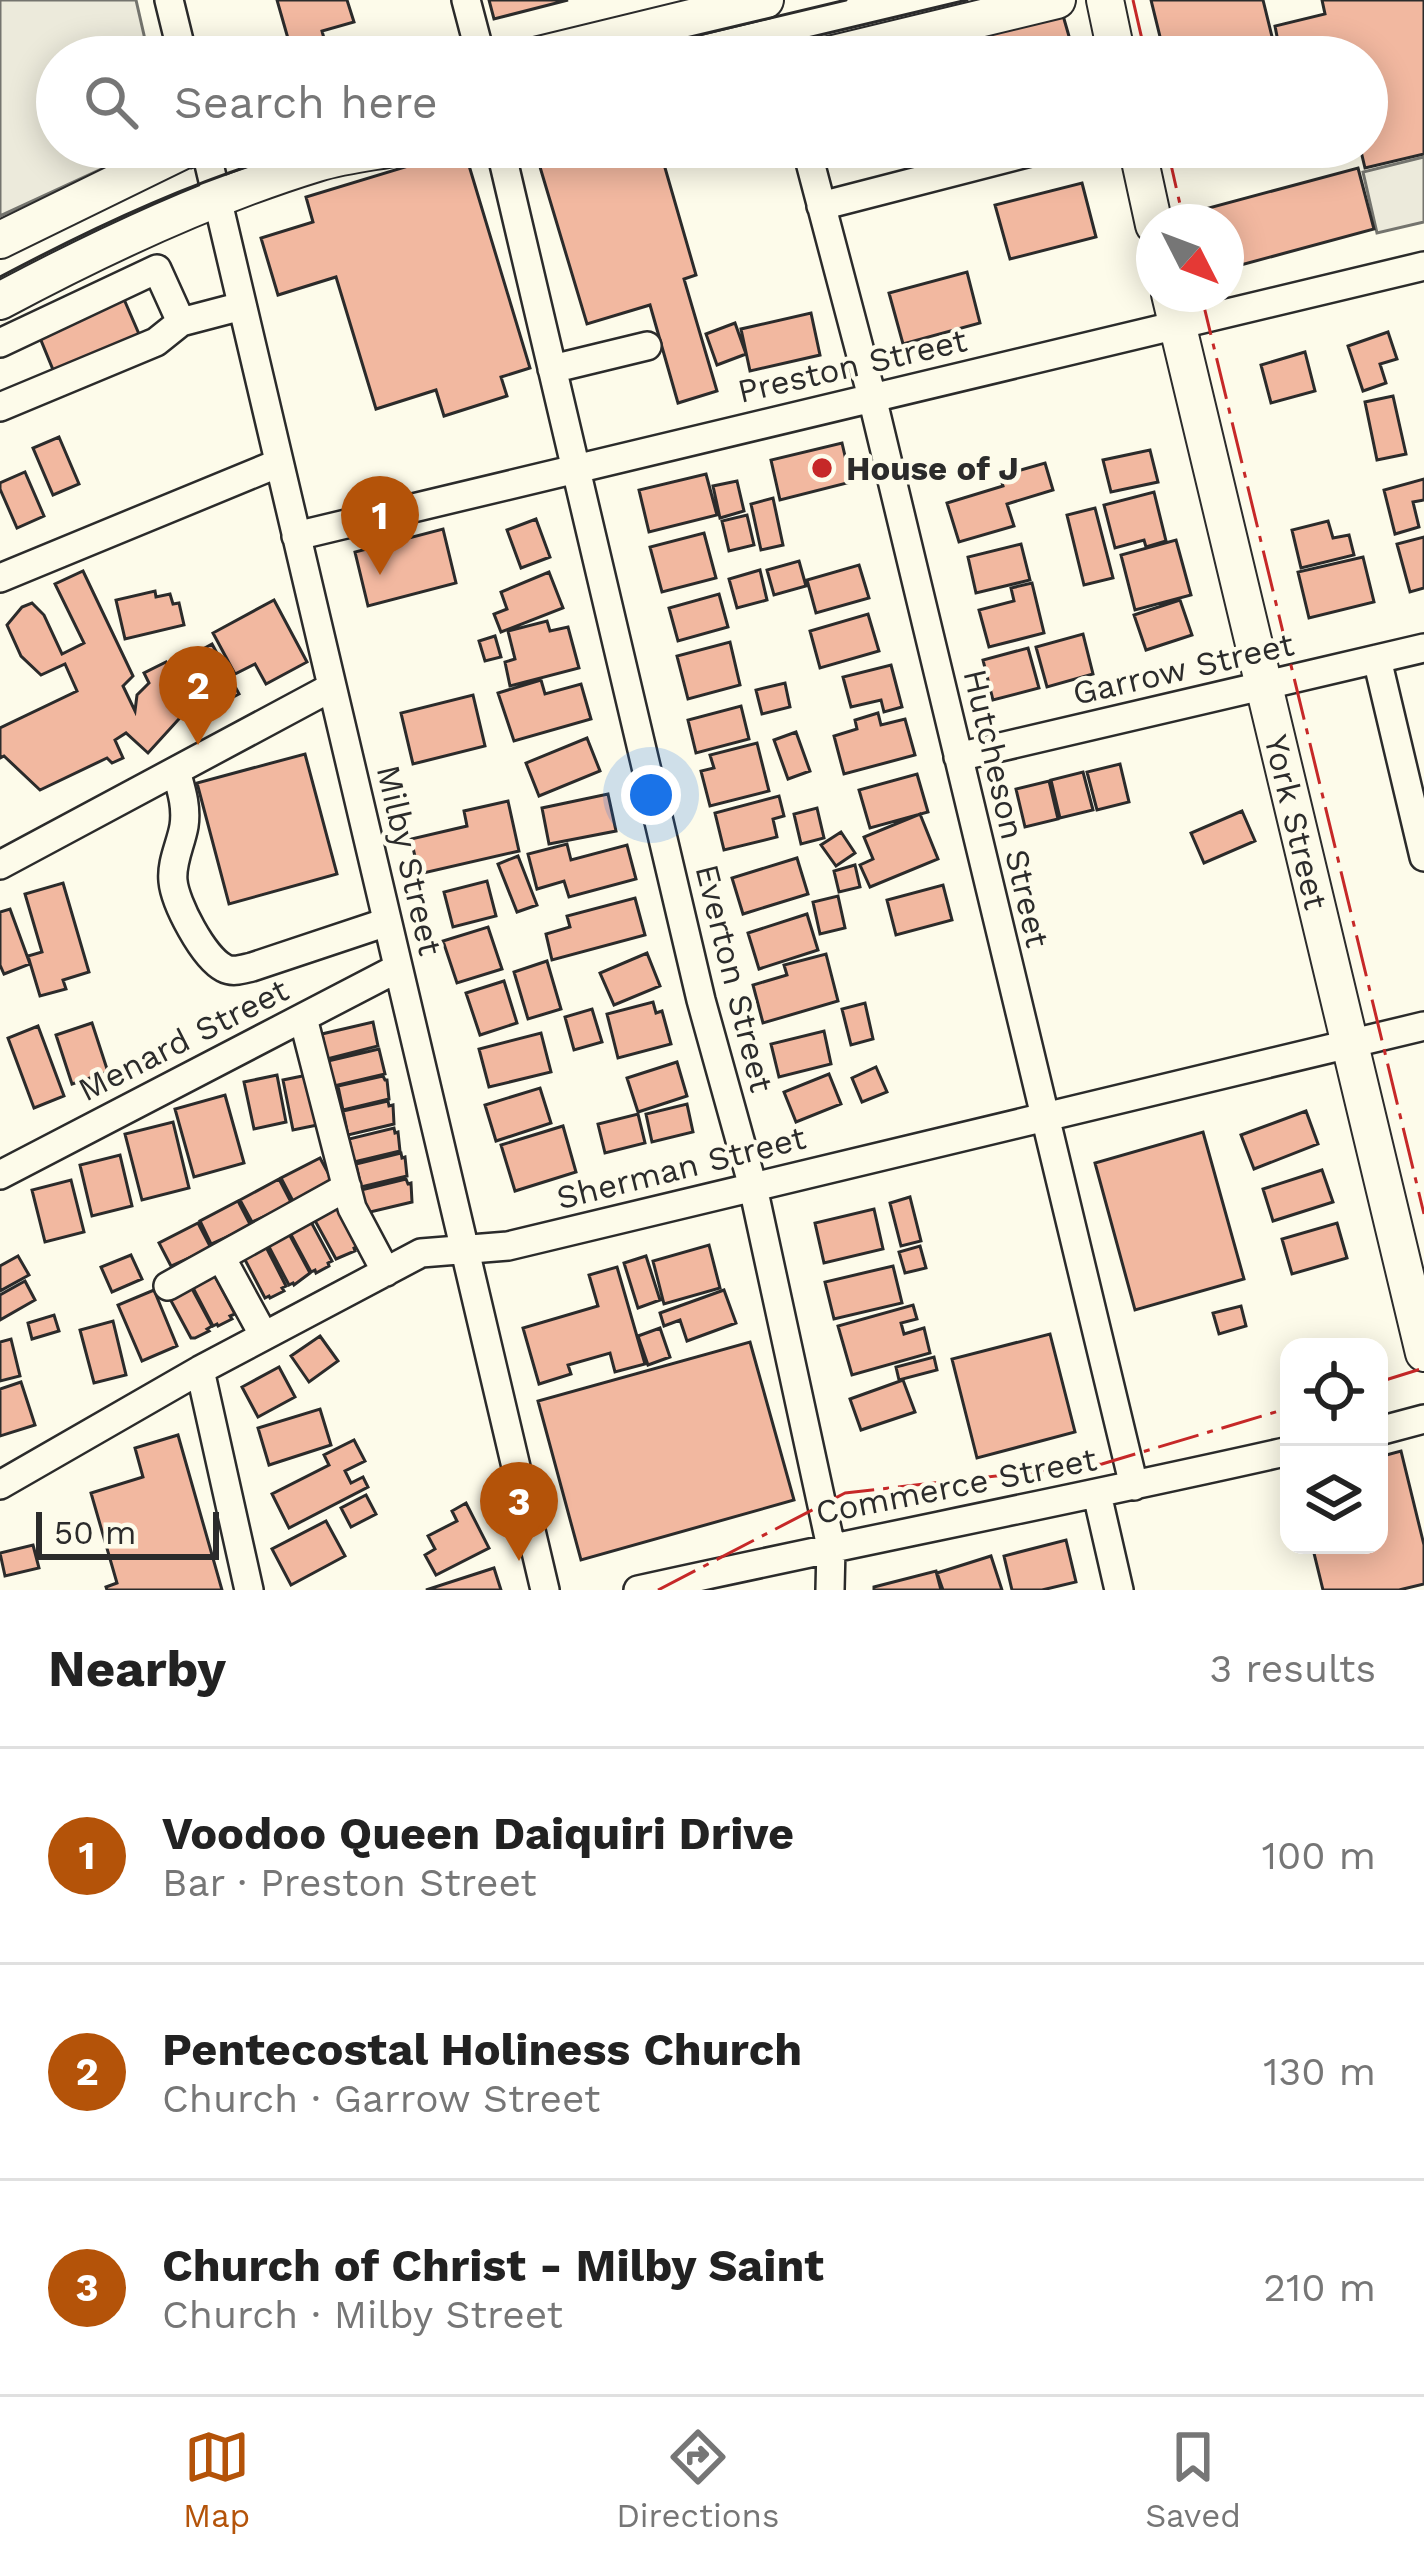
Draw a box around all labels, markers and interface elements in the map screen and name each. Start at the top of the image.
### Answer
search box [36,36,1388,168]
icon: search [78,69,144,135]
text: Search here [174,76,438,129]
north arrow [1136,204,1244,312]
street label: Preston Street [734,320,971,411]
place label: House of J [846,449,1019,488]
marker: House of J [809,455,835,481]
pin: 1 [341,476,419,575]
street label: Garrow Street [1069,624,1298,713]
pin: 2 [159,646,237,745]
street label: Hutcheson Street [956,665,1058,951]
street label: York Street [1256,731,1336,914]
street label: Milby Street [369,761,450,959]
your location [621,765,681,825]
street label: Everton Street [687,860,782,1096]
street label: Menard Street [72,970,295,1109]
street label: Sherman Street [553,1118,810,1217]
map controls [1280,1338,1388,1554]
button: locate [1280,1338,1388,1446]
street label: Commerce Street [812,1439,1100,1532]
button: layers [1280,1446,1388,1554]
pin: 3 [480,1462,558,1561]
scale bar [36,1506,219,1559]
text: 50 m [54,1513,136,1552]
text: Nearby [48,1639,226,1698]
text: 3 results [1210,1646,1376,1691]
text: Voodoo Queen Daiquiri Drive [162,1807,794,1860]
text: 1 [79,1833,95,1878]
text: 100 m [1262,1833,1376,1878]
text: Bar · Preston Street [162,1860,537,1905]
text: Pentecostal Holiness Church [162,2023,802,2076]
text: 2 [75,2049,99,2094]
text: 130 m [1263,2049,1376,2094]
text: Church · Garrow Street [162,2076,600,2121]
text: Church of Christ - Milby Saint [162,2239,824,2292]
text: 3 [75,2265,99,2310]
text: 210 m [1263,2265,1376,2310]
text: Church · Milby Street [162,2292,563,2337]
tab: Map [183,2424,250,2535]
tab: Directions [616,2424,779,2535]
tab: Saved [1145,2424,1241,2535]

